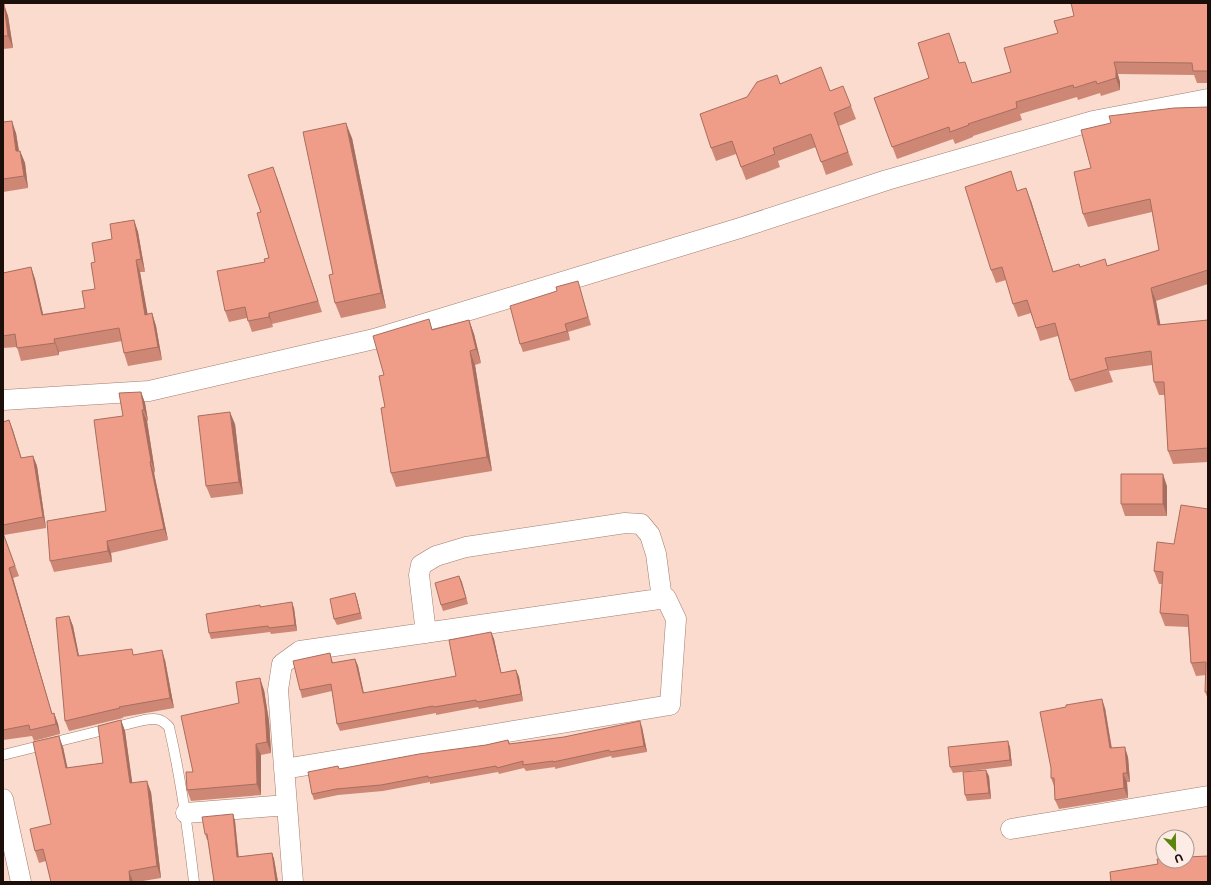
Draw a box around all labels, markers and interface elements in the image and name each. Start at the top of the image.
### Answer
north arrow [1155,829,1195,869]
text: U [1172,850,1185,866]

